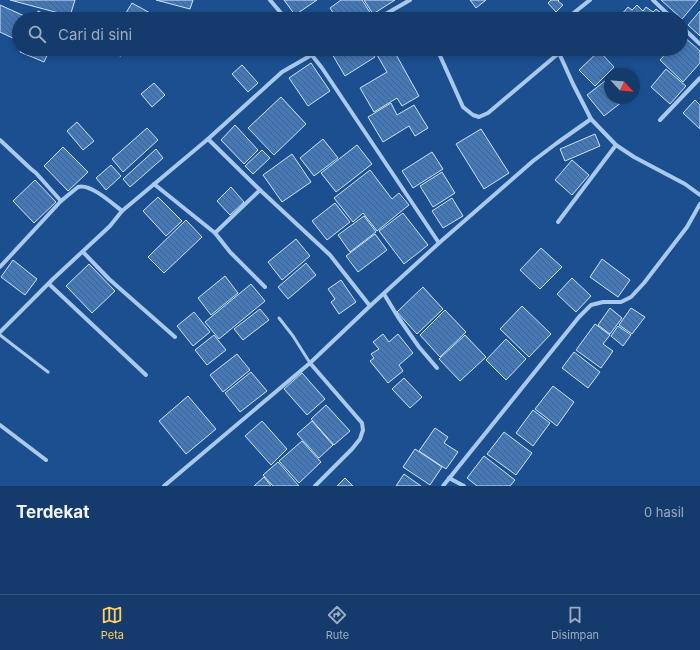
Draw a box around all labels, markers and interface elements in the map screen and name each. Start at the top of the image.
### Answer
search box [12,12,688,56]
icon: search [26,23,48,45]
text: Cari di sini [58,25,132,44]
north arrow [604,68,640,104]
text: Terdekat [16,502,89,522]
text: 0 hasil [644,504,684,520]
tab: Peta [101,604,124,642]
tab: Rute [326,604,349,642]
tab: Disimpan [551,604,599,642]

